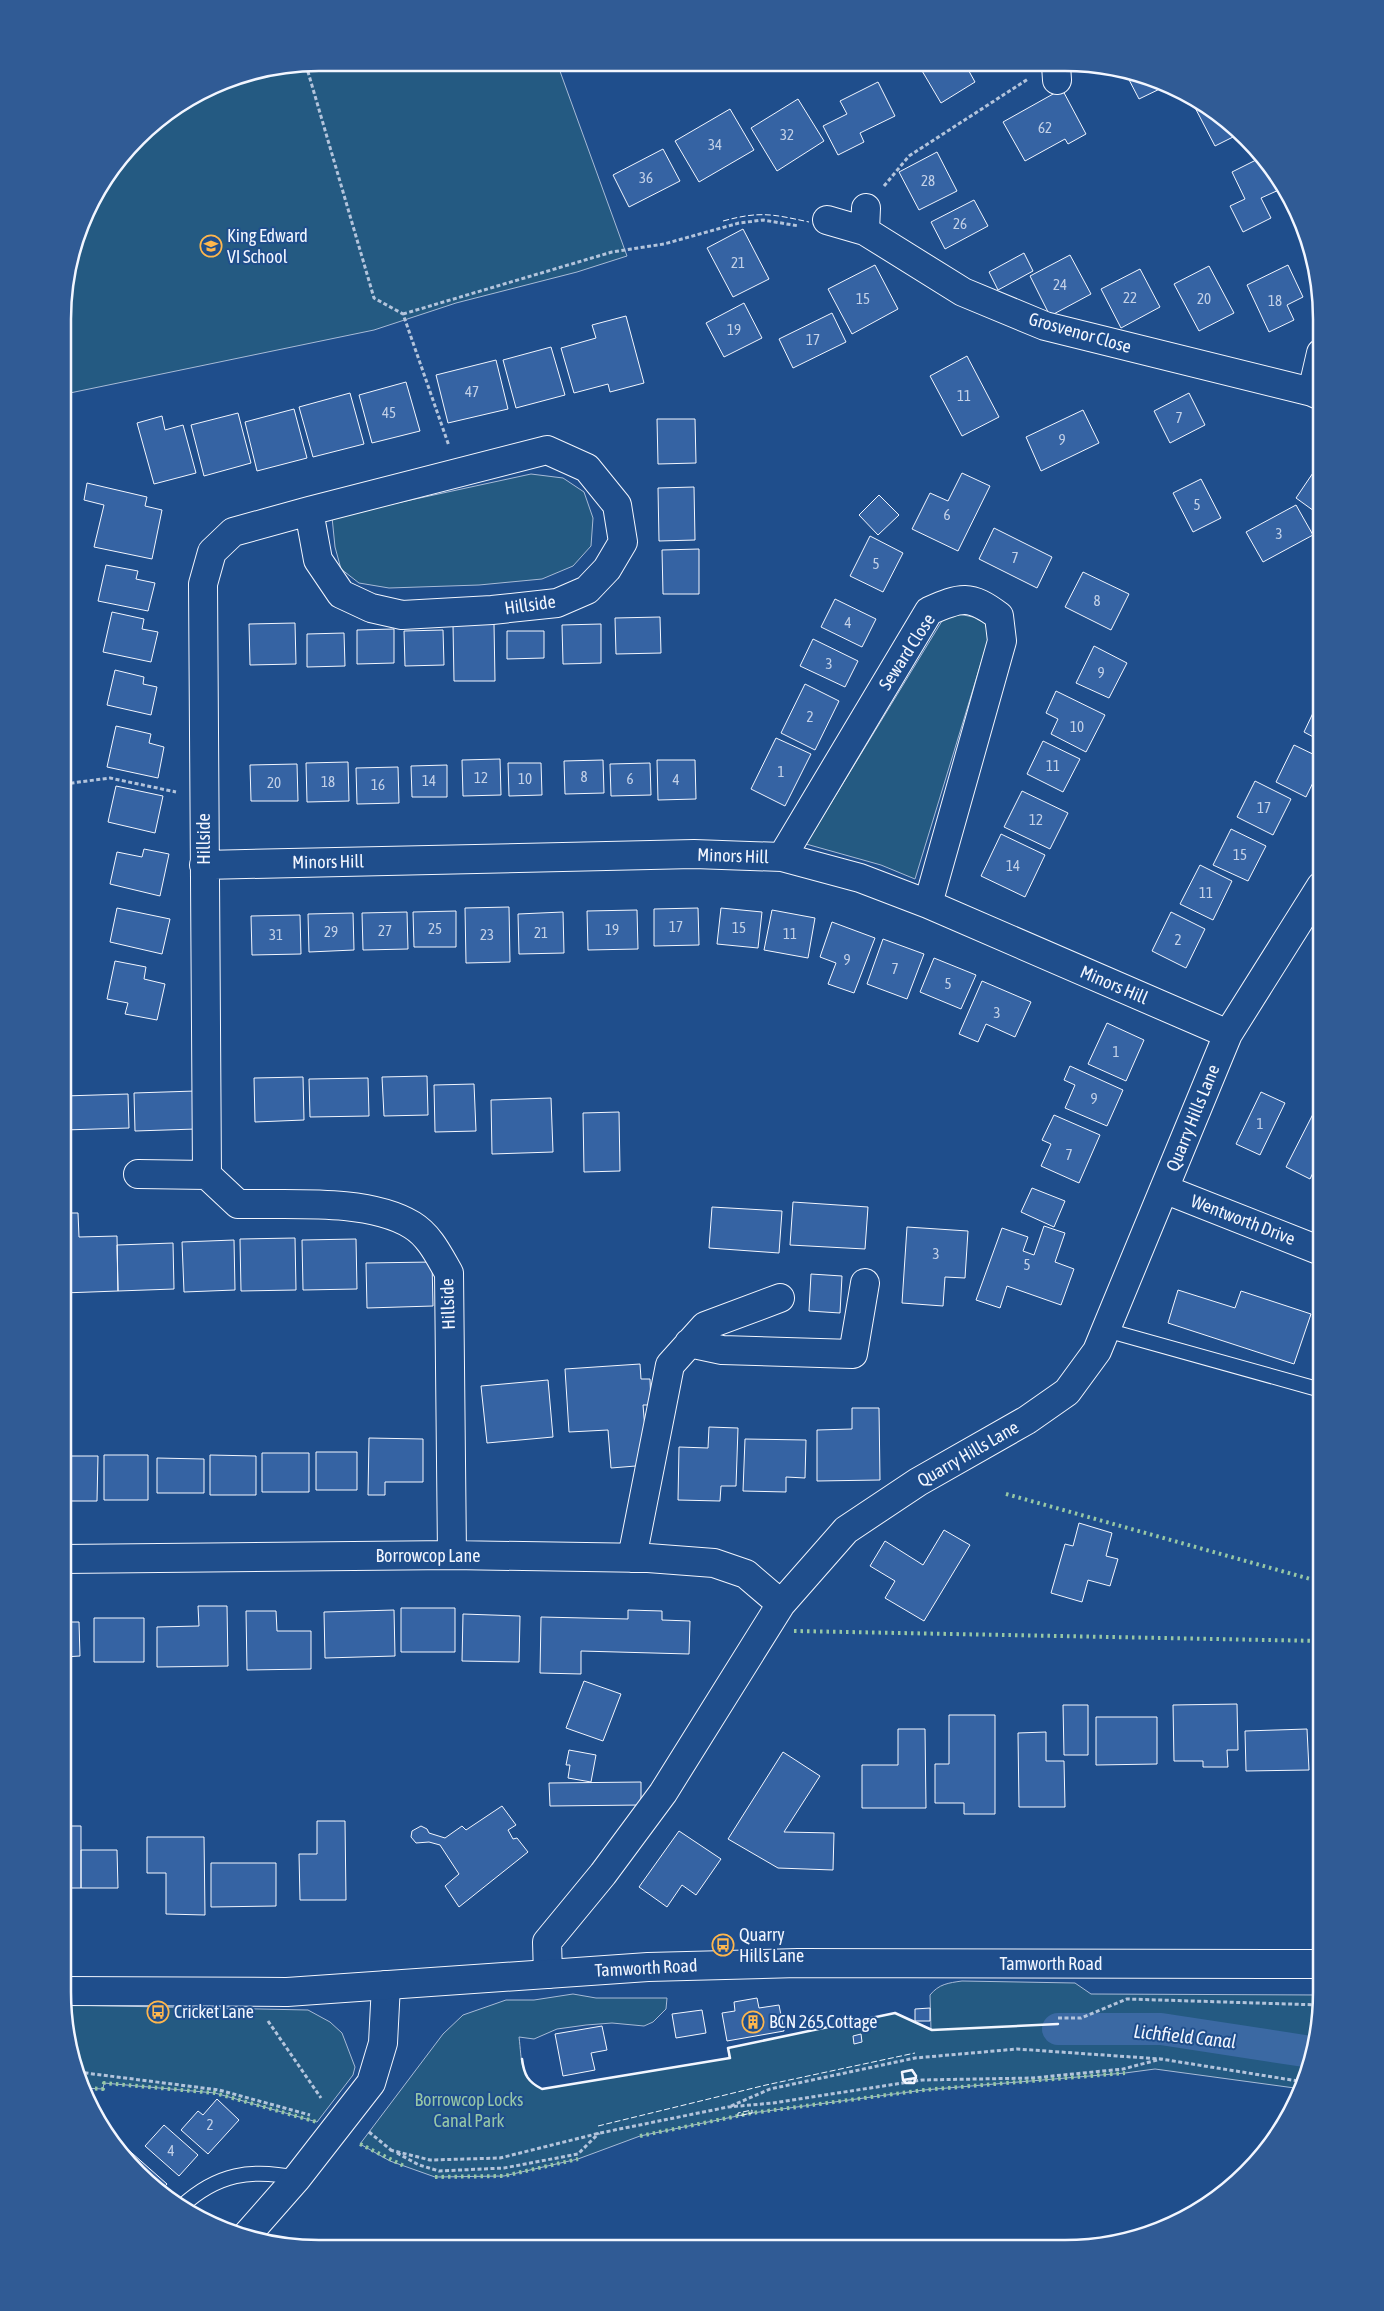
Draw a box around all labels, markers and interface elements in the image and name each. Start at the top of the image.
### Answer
house number: 62 [1038,119,1052,136]
house number: 32 [780,126,794,143]
house number: 34 [708,136,722,153]
house number: 36 [639,169,653,186]
house number: 28 [921,172,935,189]
house number: 26 [953,215,967,232]
place label: King Edward VI School [227,225,308,267]
school or university icon: King Edward VI School [199,234,223,258]
house number: 21 [731,254,745,271]
house number: 24 [1053,276,1067,293]
house number: 22 [1123,289,1137,306]
house number: 15 [856,290,870,307]
house number: 20 [1197,290,1211,307]
house number: 18 [1268,292,1282,309]
street label: Grosvenor Close [1026,308,1134,357]
house number: 19 [727,321,741,338]
house number: 17 [806,331,820,348]
house number: 47 [465,383,479,400]
house number: 11 [957,387,971,404]
house number: 45 [382,404,396,421]
house number: 7 [1175,409,1183,426]
house number: 9 [1058,431,1066,448]
house number: 5 [1193,496,1201,513]
house number: 6 [943,506,951,523]
house number: 3 [1275,525,1283,542]
house number: 7 [1011,549,1019,566]
house number: 5 [872,555,880,572]
street label: Hillside [503,591,557,618]
house number: 8 [1093,592,1101,609]
street label: Seward Close [874,610,939,694]
house number: 4 [844,614,852,631]
house number: 3 [825,655,833,672]
house number: 9 [1097,664,1105,681]
house number: 2 [806,708,814,725]
house number: 10 [1070,718,1084,735]
house number: 11 [1046,757,1060,774]
house number: 1 [777,763,785,780]
house number: 8 [580,768,588,785]
house number: 12 [474,769,488,786]
house number: 10 [518,770,532,787]
house number: 6 [626,770,634,787]
house number: 4 [672,771,680,788]
house number: 14 [422,772,436,789]
house number: 18 [321,773,335,790]
house number: 20 [267,774,281,791]
house number: 16 [371,776,385,793]
house number: 17 [1257,799,1271,816]
house number: 12 [1029,811,1043,828]
street label: Hillside [193,813,214,865]
street label: Minors Hill [697,844,769,867]
house number: 15 [1233,846,1247,863]
street label: Minors Hill [292,850,364,873]
house number: 14 [1006,857,1020,874]
house number: 11 [1199,884,1213,901]
house number: 17 [669,918,683,935]
house number: 15 [732,919,746,936]
house number: 25 [428,920,442,937]
house number: 19 [605,921,619,938]
house number: 27 [378,922,392,939]
house number: 29 [324,923,338,940]
house number: 21 [534,924,548,941]
house number: 11 [783,925,797,942]
house number: 31 [269,926,283,943]
house number: 23 [480,926,494,943]
house number: 2 [1174,931,1182,948]
house number: 9 [843,951,851,968]
house number: 7 [891,960,899,977]
street label: Minors Hill [1077,961,1151,1008]
house number: 5 [944,975,952,992]
house number: 3 [993,1004,1001,1021]
house number: 1 [1112,1043,1120,1060]
street label: Quarry Hills Lane [1162,1061,1223,1174]
house number: 9 [1090,1090,1098,1107]
house number: 1 [1256,1115,1264,1132]
house number: 7 [1065,1146,1073,1163]
street label: Wentworth Drive [1188,1190,1298,1249]
house number: 3 [932,1245,940,1262]
house number: 5 [1023,1256,1031,1273]
street label: Hillside [436,1278,459,1330]
street label: Quarry Hills Lane [913,1416,1022,1491]
street label: Borrowcop Lane [376,1545,480,1566]
place label: Quarry Hills Lane [739,1924,804,1966]
bus stop icon: Quarry Hills Lane [711,1933,735,1957]
street label: Tamworth Road [1000,1953,1102,1974]
street label: Tamworth Road [594,1954,698,1981]
bus stop icon: Cricket Lane [146,2000,170,2024]
place label: Cricket Lane [174,2001,254,2022]
building icon: BCN 265 Cottage [741,2010,765,2034]
place label: BCN 265 Cottage [769,2011,877,2032]
water label: Lichfield Canal [1133,2020,1237,2052]
park label: Borrowcop Locks Canal Park [415,2089,523,2131]
house number: 2 [206,2116,214,2133]
house number: 4 [167,2142,175,2159]

